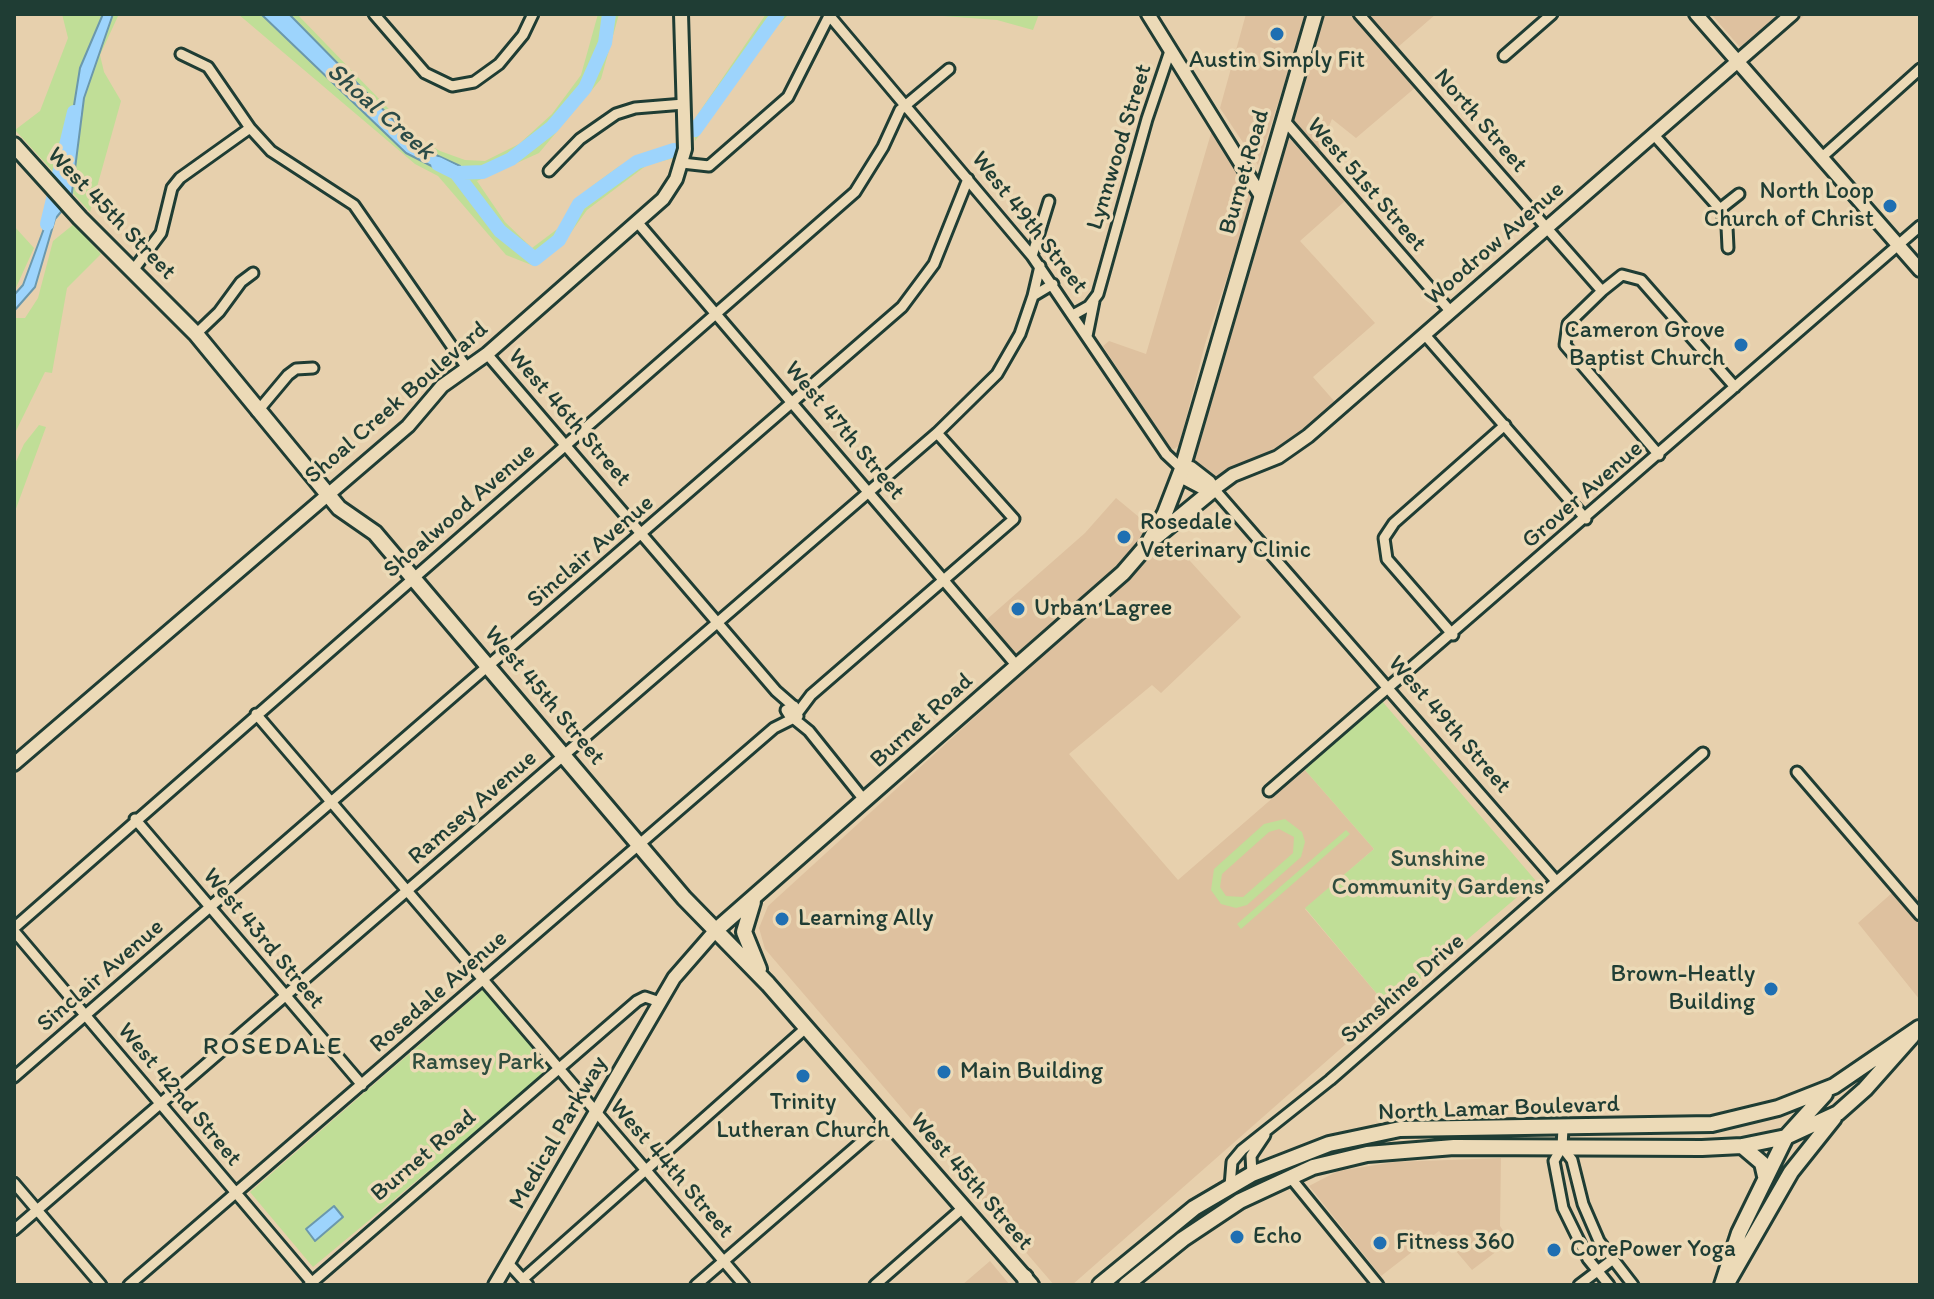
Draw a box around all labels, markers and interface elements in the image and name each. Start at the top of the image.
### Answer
marker: Austin Simply Fit [1268,25,1286,43]
place label: Austin Simply Fit [1189,47,1365,75]
water label: Shoal Creek [320,57,440,167]
street label: Lynnwood Street [1081,61,1159,233]
street label: North Street [1427,63,1533,179]
street label: Burnet Road [1213,106,1277,238]
street label: West 51st Street [1300,112,1432,258]
street label: West 45th Street [40,142,182,286]
street label: West 49th Street [964,146,1094,300]
street label: Woodrow Avenue [1419,176,1571,312]
place label: North Loop Church of Christ [1704,178,1874,234]
marker: North Loop Church of Christ [1881,197,1899,215]
street label: Shoal Creek Boulevard [299,316,495,490]
place label: Cameron Grove Baptist Church [1564,317,1725,373]
marker: Cameron Grove Baptist Church [1732,336,1750,354]
street label: West 46th Street [501,343,637,493]
street label: West 47th Street [777,356,911,506]
street label: Grover Avenue [1517,435,1649,555]
street label: Shoalwood Avenue [378,437,542,585]
street label: Sinclair Avenue [522,489,660,615]
place label: Rosedale Veterinary Clinic [1140,509,1311,565]
marker: Rosedale Veterinary Clinic [1115,528,1133,546]
place label: Urban Lagree [1034,595,1172,623]
marker: Urban Lagree [1009,600,1027,618]
street label: West 45th Street [477,620,611,772]
street label: West 49th Street [1381,650,1517,800]
street label: Burnet Road [865,667,979,775]
street label: Ramsey Avenue [403,744,543,872]
park label: Sunshine Community Gardens [1332,846,1544,902]
street label: West 43rd Street [196,863,330,1015]
place label: Learning Ally [798,905,933,933]
marker: Learning Ally [773,910,791,928]
street label: Sinclair Avenue [32,913,170,1039]
street label: Rosedale Avenue [364,924,514,1060]
street label: Sunshine Drive [1335,927,1471,1051]
place label: Brown-Heatly Building [1610,961,1755,1017]
marker: Brown-Heatly Building [1762,980,1780,998]
street label: West 42nd Street [111,1017,247,1173]
district label: ROSEDALE [202,1031,344,1063]
park label: Ramsey Park [411,1049,545,1077]
street label: Medical Parkway [504,1051,614,1215]
place label: Main Building [960,1058,1103,1086]
marker: Main Building [935,1063,953,1081]
marker: Trinity Lutheran Church [794,1067,812,1085]
place label: Trinity Lutheran Church [716,1089,890,1145]
street label: North Lamar Boulevard [1378,1090,1620,1128]
street label: West 44th Street [603,1093,739,1245]
street label: Burnet Road [365,1104,483,1208]
street label: West 45th Street [903,1107,1039,1257]
place label: Echo [1253,1223,1302,1251]
marker: Echo [1228,1228,1246,1246]
place label: Fitness 360 [1396,1229,1515,1257]
marker: Fitness 360 [1371,1234,1389,1252]
place label: CorePower Yoga [1570,1236,1736,1264]
marker: CorePower Yoga [1545,1241,1563,1259]

